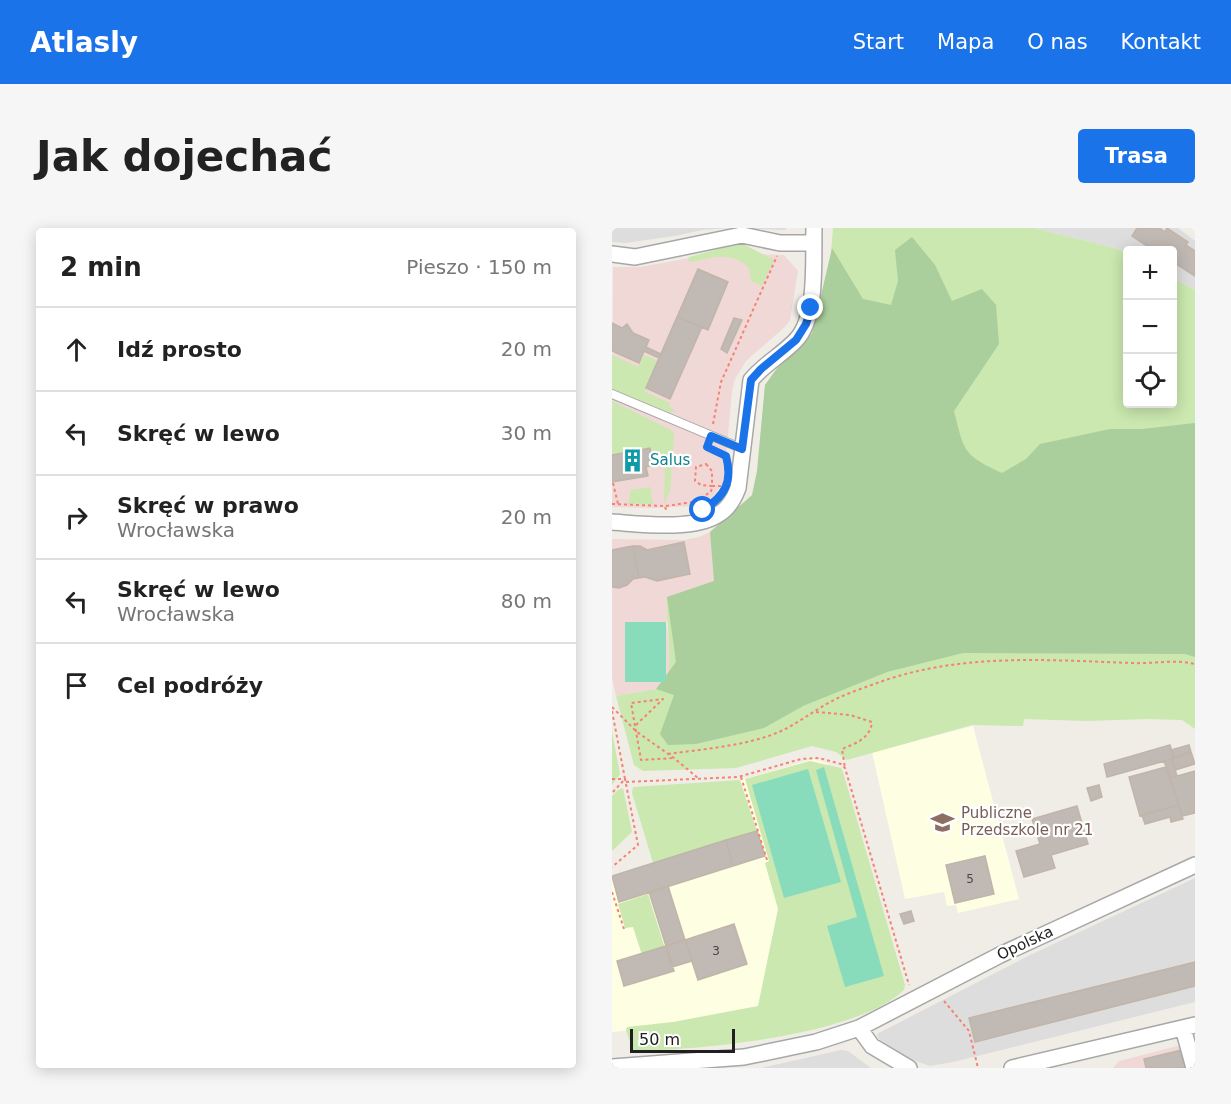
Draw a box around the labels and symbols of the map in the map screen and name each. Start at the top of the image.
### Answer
route end [797,294,823,320]
building icon: Salus [619,447,645,473]
place label: Salus [650,451,690,469]
route start [689,496,715,522]
place label: Publiczne Przedszkole nr 21 [961,804,1093,839]
school or university icon: Publiczne Przedszkole nr 21 [930,809,956,835]
house number: 5 [966,872,974,886]
street label: Opolska [994,922,1056,964]
house number: 3 [712,944,720,958]
scale bar [630,1026,735,1054]

